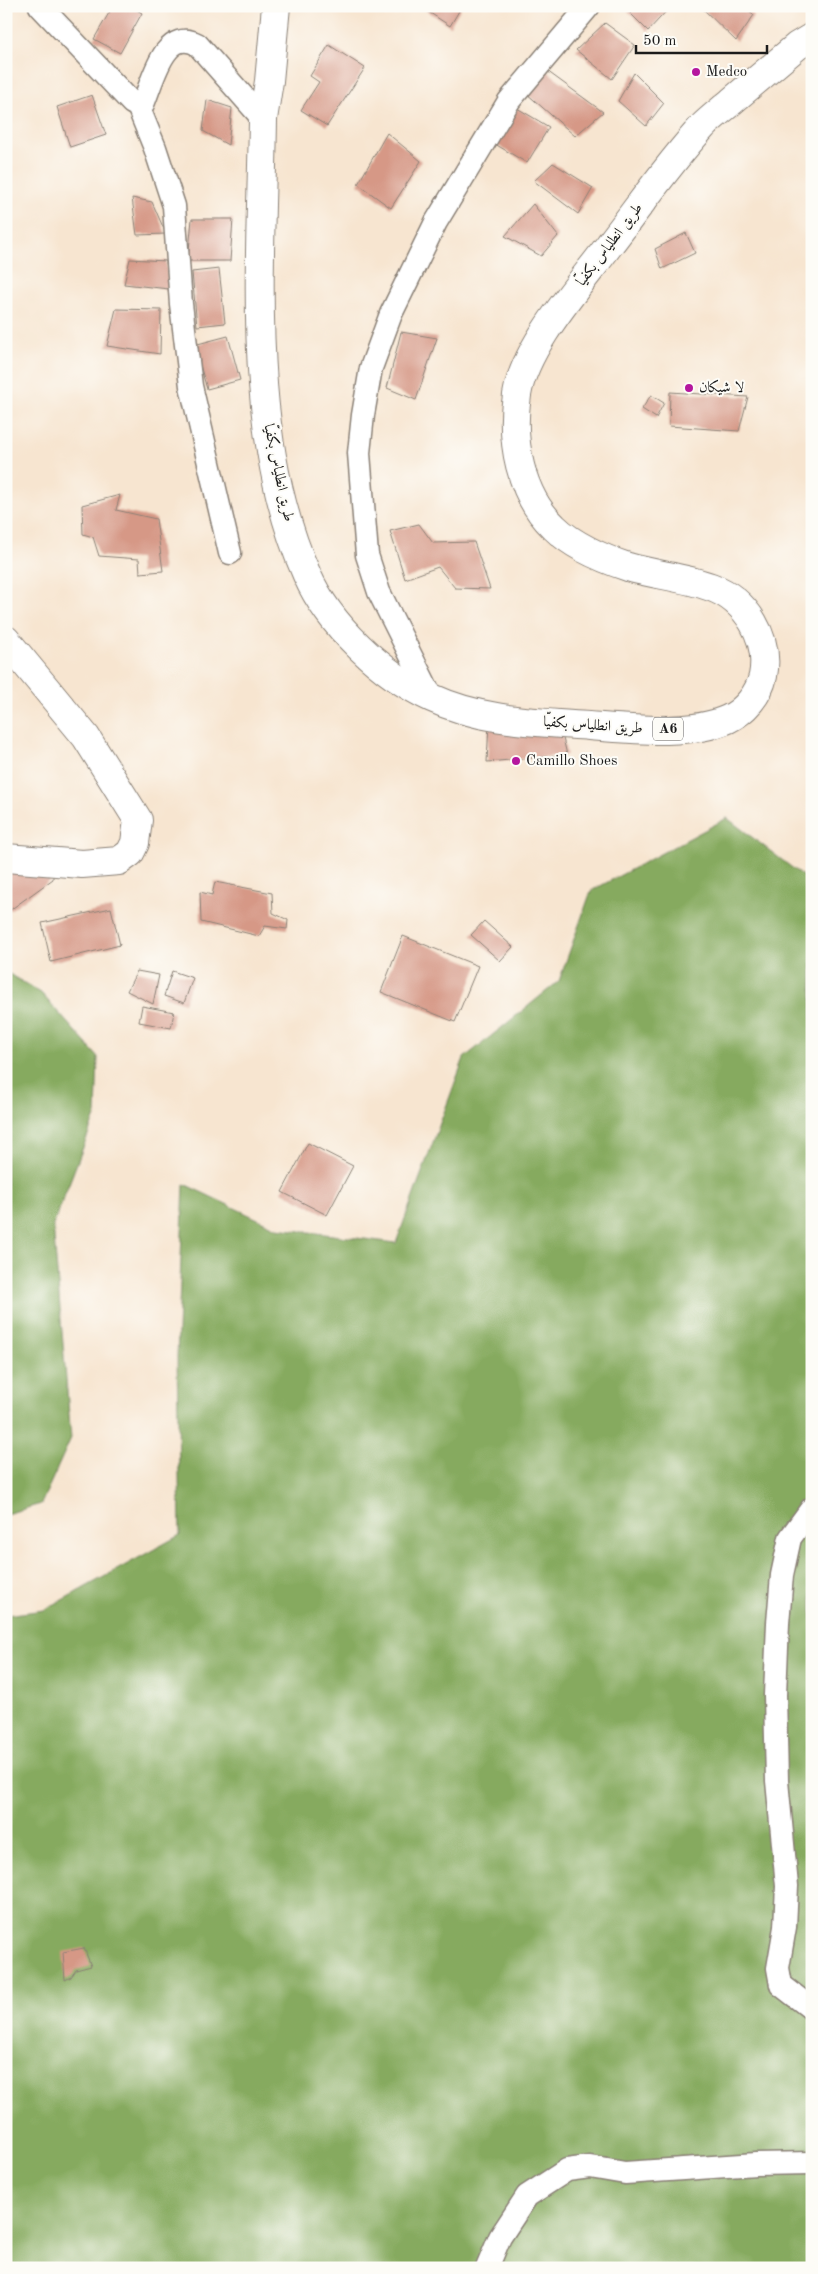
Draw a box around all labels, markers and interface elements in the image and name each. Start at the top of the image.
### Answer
scale bar [636,22,767,54]
text: 50 m [643,34,677,49]
place label: Medco [706,65,747,80]
marker: Medco [690,66,702,78]
street label: طريق انطلياس بكفيّا [570,198,647,290]
place label: لا شيكان [699,379,744,396]
marker: لا شيكان [683,382,695,394]
street label: طريق انطلياس بكفيّا [259,422,301,523]
street label: طريق انطلياس بكفيّا [543,710,644,738]
road number: A6 [653,718,683,741]
place label: Camillo Shoes [526,754,617,769]
marker: Camillo Shoes [510,755,522,767]

